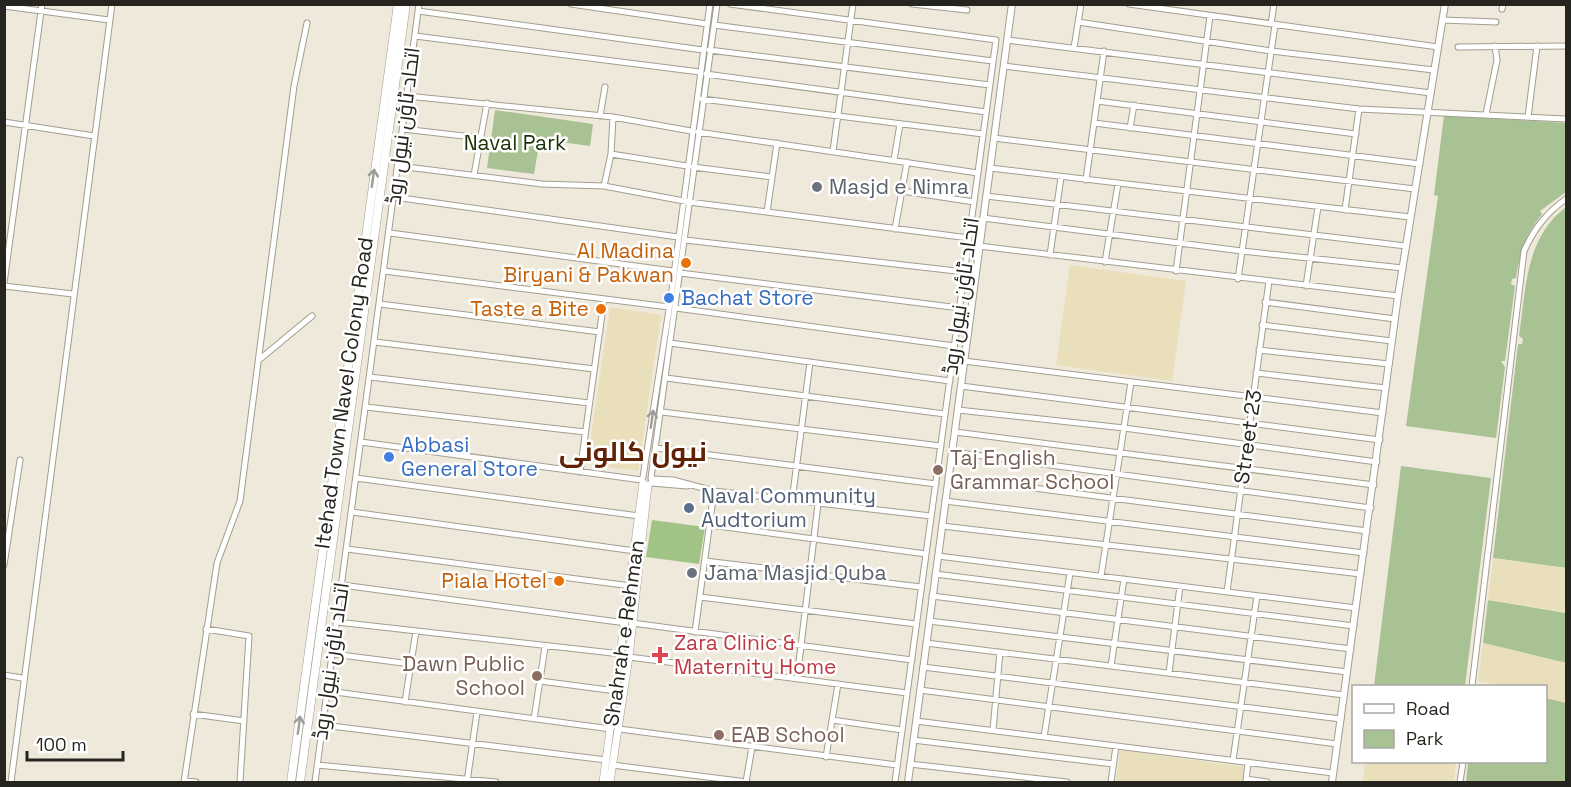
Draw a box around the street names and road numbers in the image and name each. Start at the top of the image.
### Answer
street label: اتحاد ٹاؤن نیول روڈ [379,46,426,206]
street label: اتحاد ٹاؤن نیول روڈ [936,215,985,376]
street label: Itehad Town Navel Colony Road [308,235,379,550]
street label: Street 23 [1228,388,1267,486]
street label: Shahrah e Rehman [597,538,650,728]
street label: اتحاد ٹاؤن نیول روڈ [306,580,355,741]

